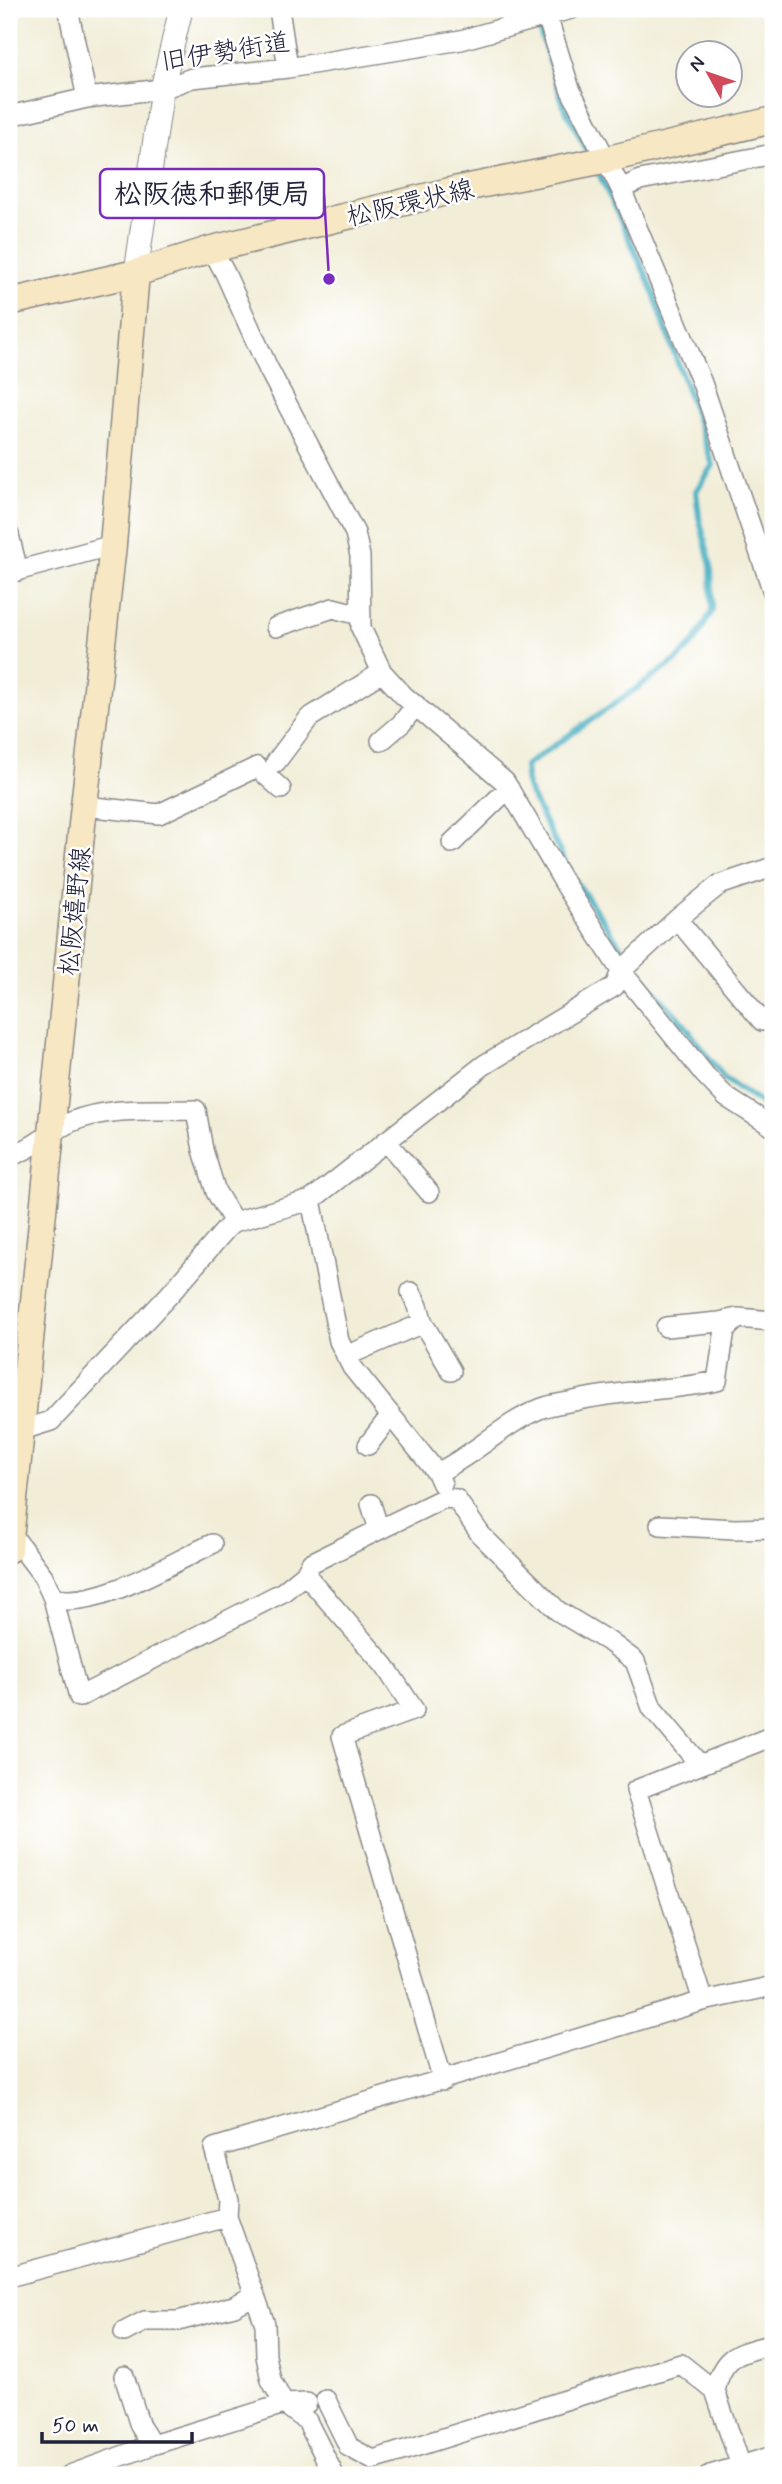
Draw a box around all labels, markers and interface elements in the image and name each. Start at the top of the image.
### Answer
street label: 旧伊勢街道 [158,26,292,80]
north arrow [674,38,744,108]
text: N [683,51,711,77]
callout: 松阪徳和郵便局 [100,169,324,218]
street label: 松阪環状線 [343,173,478,235]
text: 松阪徳和郵便局 [114,177,310,214]
street label: 松阪嬉野線 [52,845,100,978]
scale bar [42,2400,192,2444]
text: 50 m [52,2412,99,2440]

